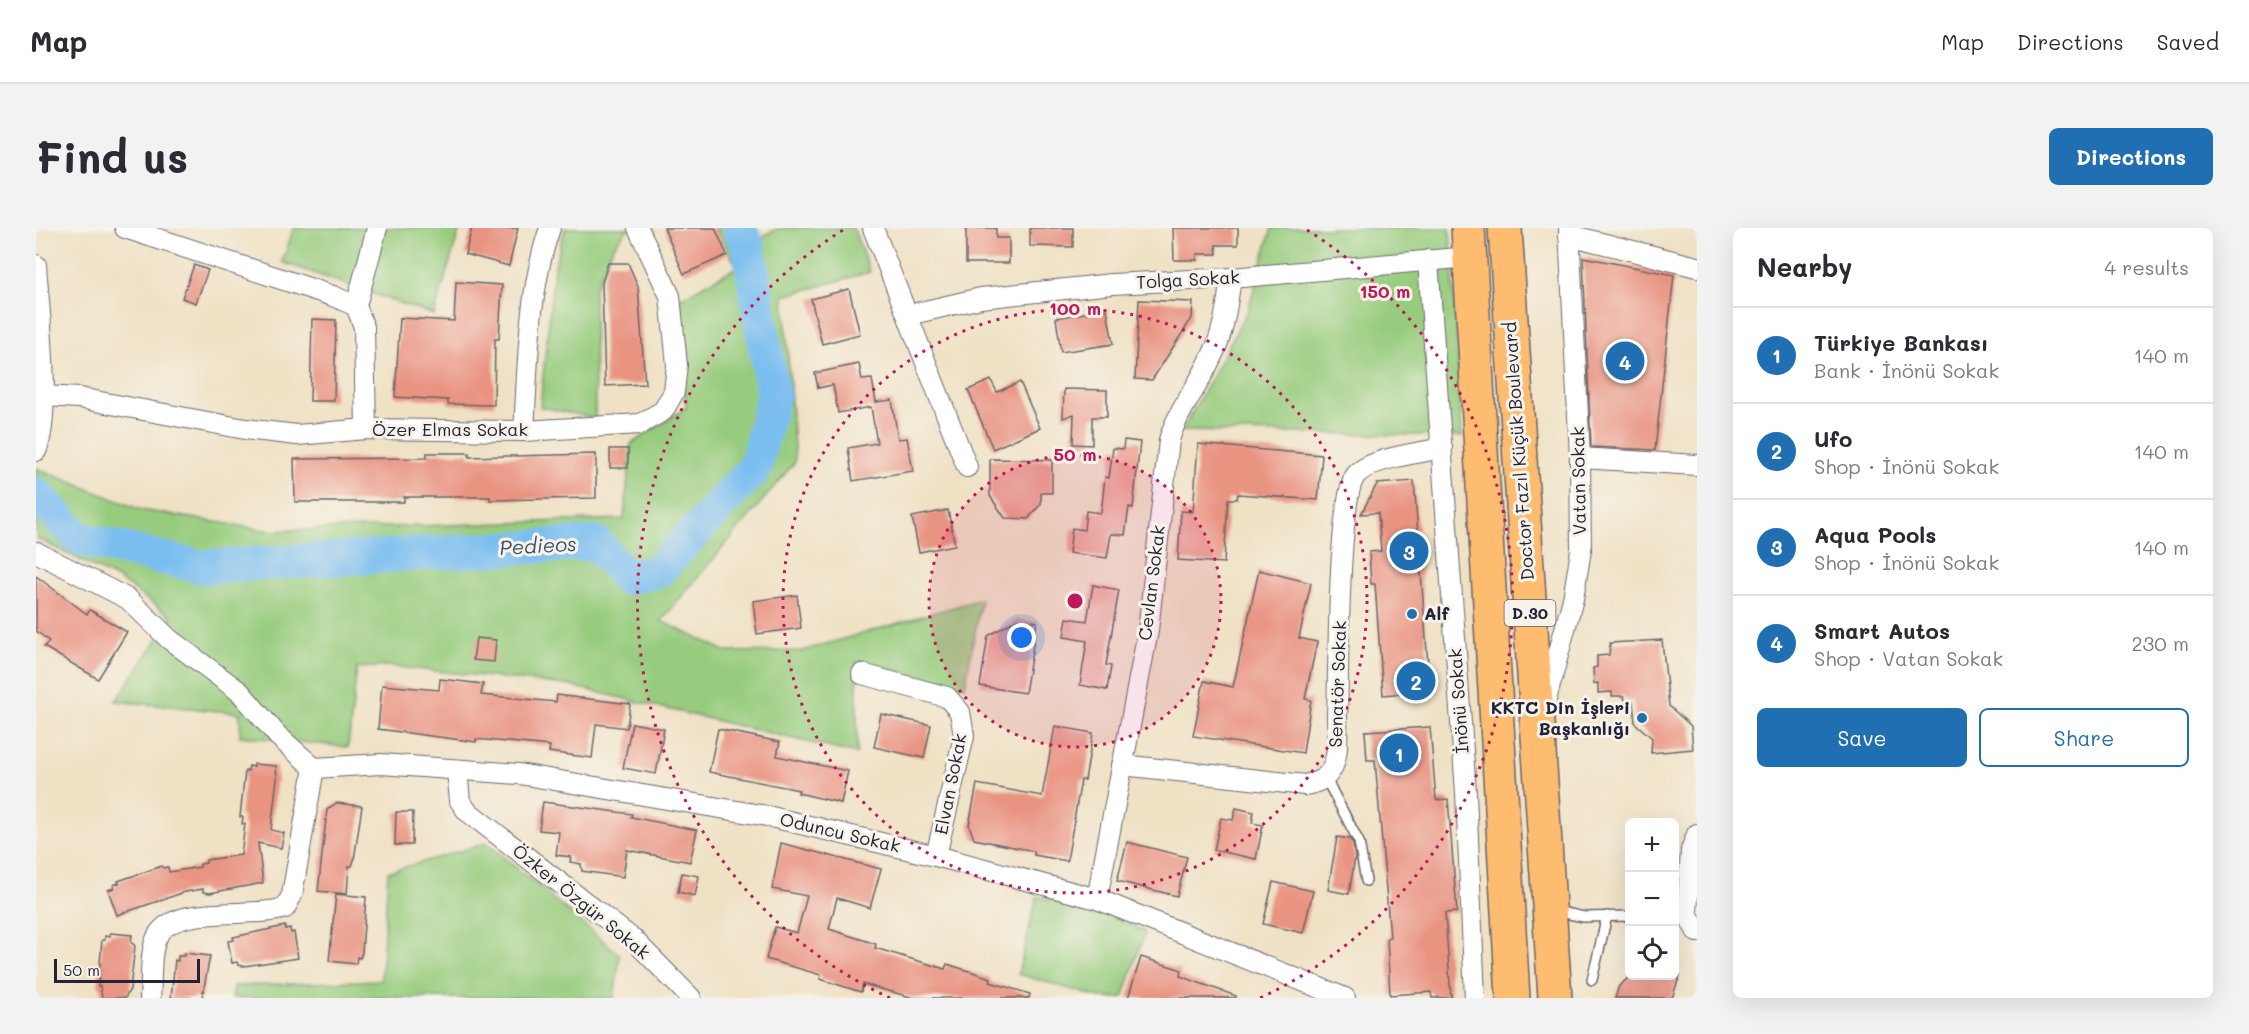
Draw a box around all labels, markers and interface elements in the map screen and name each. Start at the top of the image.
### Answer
text: Map [30,23,87,59]
text: Map [1941,28,1984,55]
text: Directions [2017,28,2124,55]
text: Saved [2157,28,2219,55]
button: Directions [2049,128,2213,185]
text: Find us [36,129,188,184]
text: Nearby [1757,250,1852,284]
text: 4 results [2104,254,2189,280]
street label: Tolga Sokak [1136,264,1240,294]
text: 150 m [1360,279,1410,303]
text: 100 m [1049,296,1101,320]
street label: Doctor Fazıl Küçük Boulevard [1497,321,1539,581]
text: Türkiye Bankası [1814,328,1988,357]
pin: 4 [1606,338,1644,384]
text: 1 [1772,342,1781,368]
text: 140 m [2134,342,2189,368]
text: Bank · İnönü Sokak [1814,357,1999,383]
street label: Özer Elmas Sokak [372,417,528,441]
text: Ufo [1814,424,1852,453]
street label: Vatan Sokak [1565,426,1591,536]
text: 2 [1771,438,1782,464]
text: 140 m [2134,438,2189,464]
text: 50 m [1054,442,1096,466]
text: Shop · İnönü Sokak [1814,453,1999,479]
text: Aqua Pools [1814,520,1936,549]
street label: Cevlan Sokak [1132,524,1170,642]
pin: 3 [1390,528,1428,574]
water label: Pedieos [499,530,577,560]
text: 3 [1771,534,1783,560]
text: 140 m [2134,534,2189,560]
text: Shop · İnönü Sokak [1814,549,1999,575]
centre of rings [1065,591,1085,611]
road number: D.30 [1504,600,1556,626]
place label: Alf [1424,601,1449,625]
marker: Alf [1405,607,1419,621]
text: Smart Autos [1814,616,1950,645]
street label: Senatör Sokak [1323,620,1351,748]
your location [1007,623,1036,652]
text: 4 [1770,630,1783,656]
text: 230 m [2131,630,2189,656]
text: Shop · Vatan Sokak [1814,645,2003,671]
street label: İnönü Sokak [1442,648,1474,754]
pin: 2 [1396,658,1436,704]
place label: KKTC Din İşleri Başkanlığı [1491,695,1630,740]
button: Save [1757,708,1967,767]
button: Share [1979,708,2189,767]
marker: KKTC Din İşleri Başkanlığı [1635,711,1649,725]
pin: 1 [1380,730,1418,776]
street label: Elvan Sokak [928,731,972,836]
street label: Oduncu Sokak [778,807,903,858]
map controls [1625,818,1679,980]
button: + [1625,818,1679,872]
street label: Özker Özgür Sokak [508,838,655,964]
button: − [1625,872,1679,926]
button: locate [1625,926,1679,980]
scale bar [54,956,200,984]
text: 50 m [63,959,100,980]

